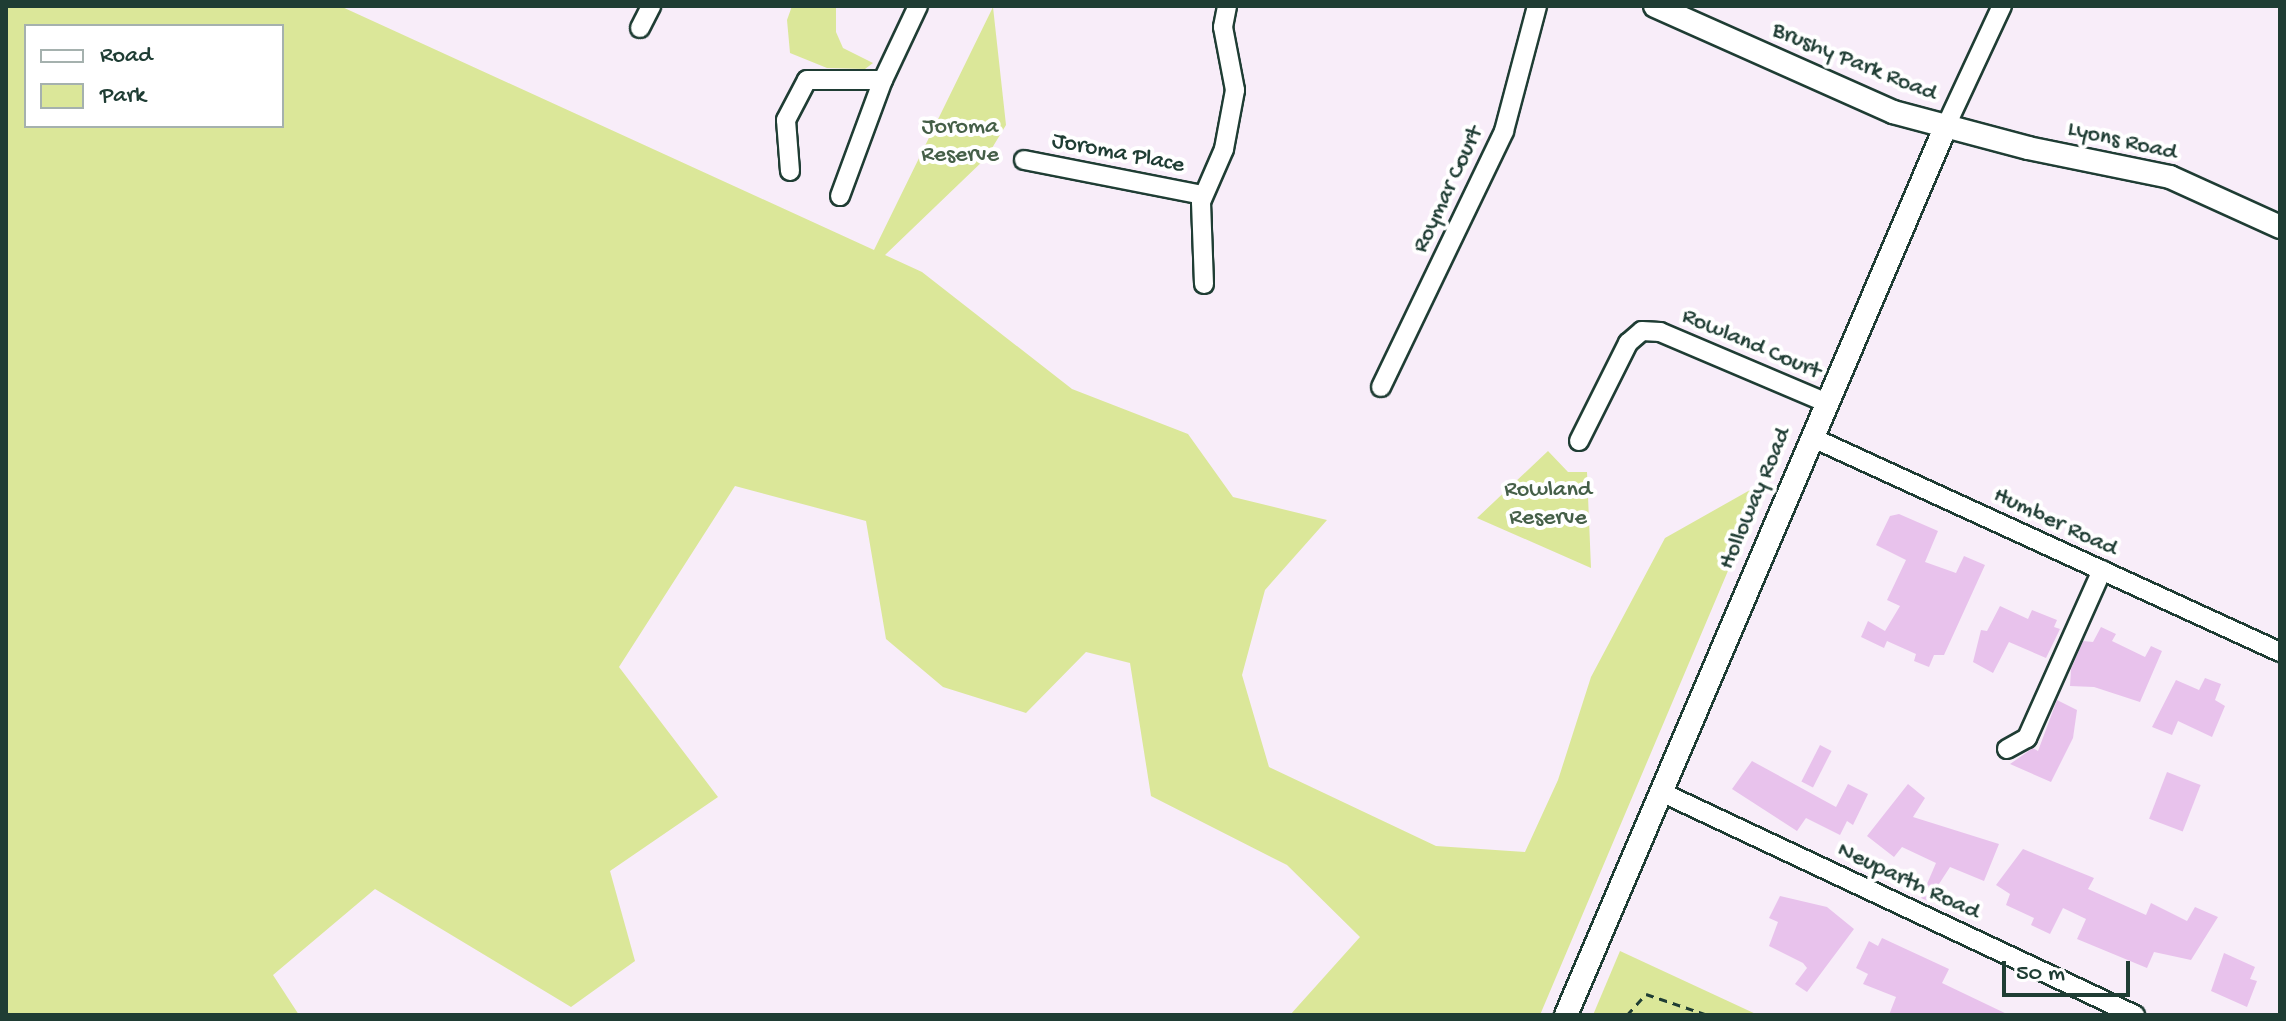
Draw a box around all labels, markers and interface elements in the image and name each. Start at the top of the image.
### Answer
street label: Brushy Park Road [1767,17,1941,109]
legend [24,24,284,128]
text: Road [100,42,152,71]
text: Park [100,82,146,111]
park label: Joroma Reserve [921,114,999,170]
street label: Lyons Road [2064,115,2180,169]
street label: Roymar Court [1407,122,1491,258]
street label: Joroma Place [1049,127,1187,181]
street label: Rowland Court [1677,303,1825,387]
street label: Holloway Road [1713,424,1799,574]
park label: Rowland Reserve [1504,477,1592,533]
street label: Humber Road [1988,482,2122,564]
street label: Neuparth Road [1832,836,1984,928]
scale bar [2006,945,2134,995]
text: 50 m [2016,960,2065,989]

